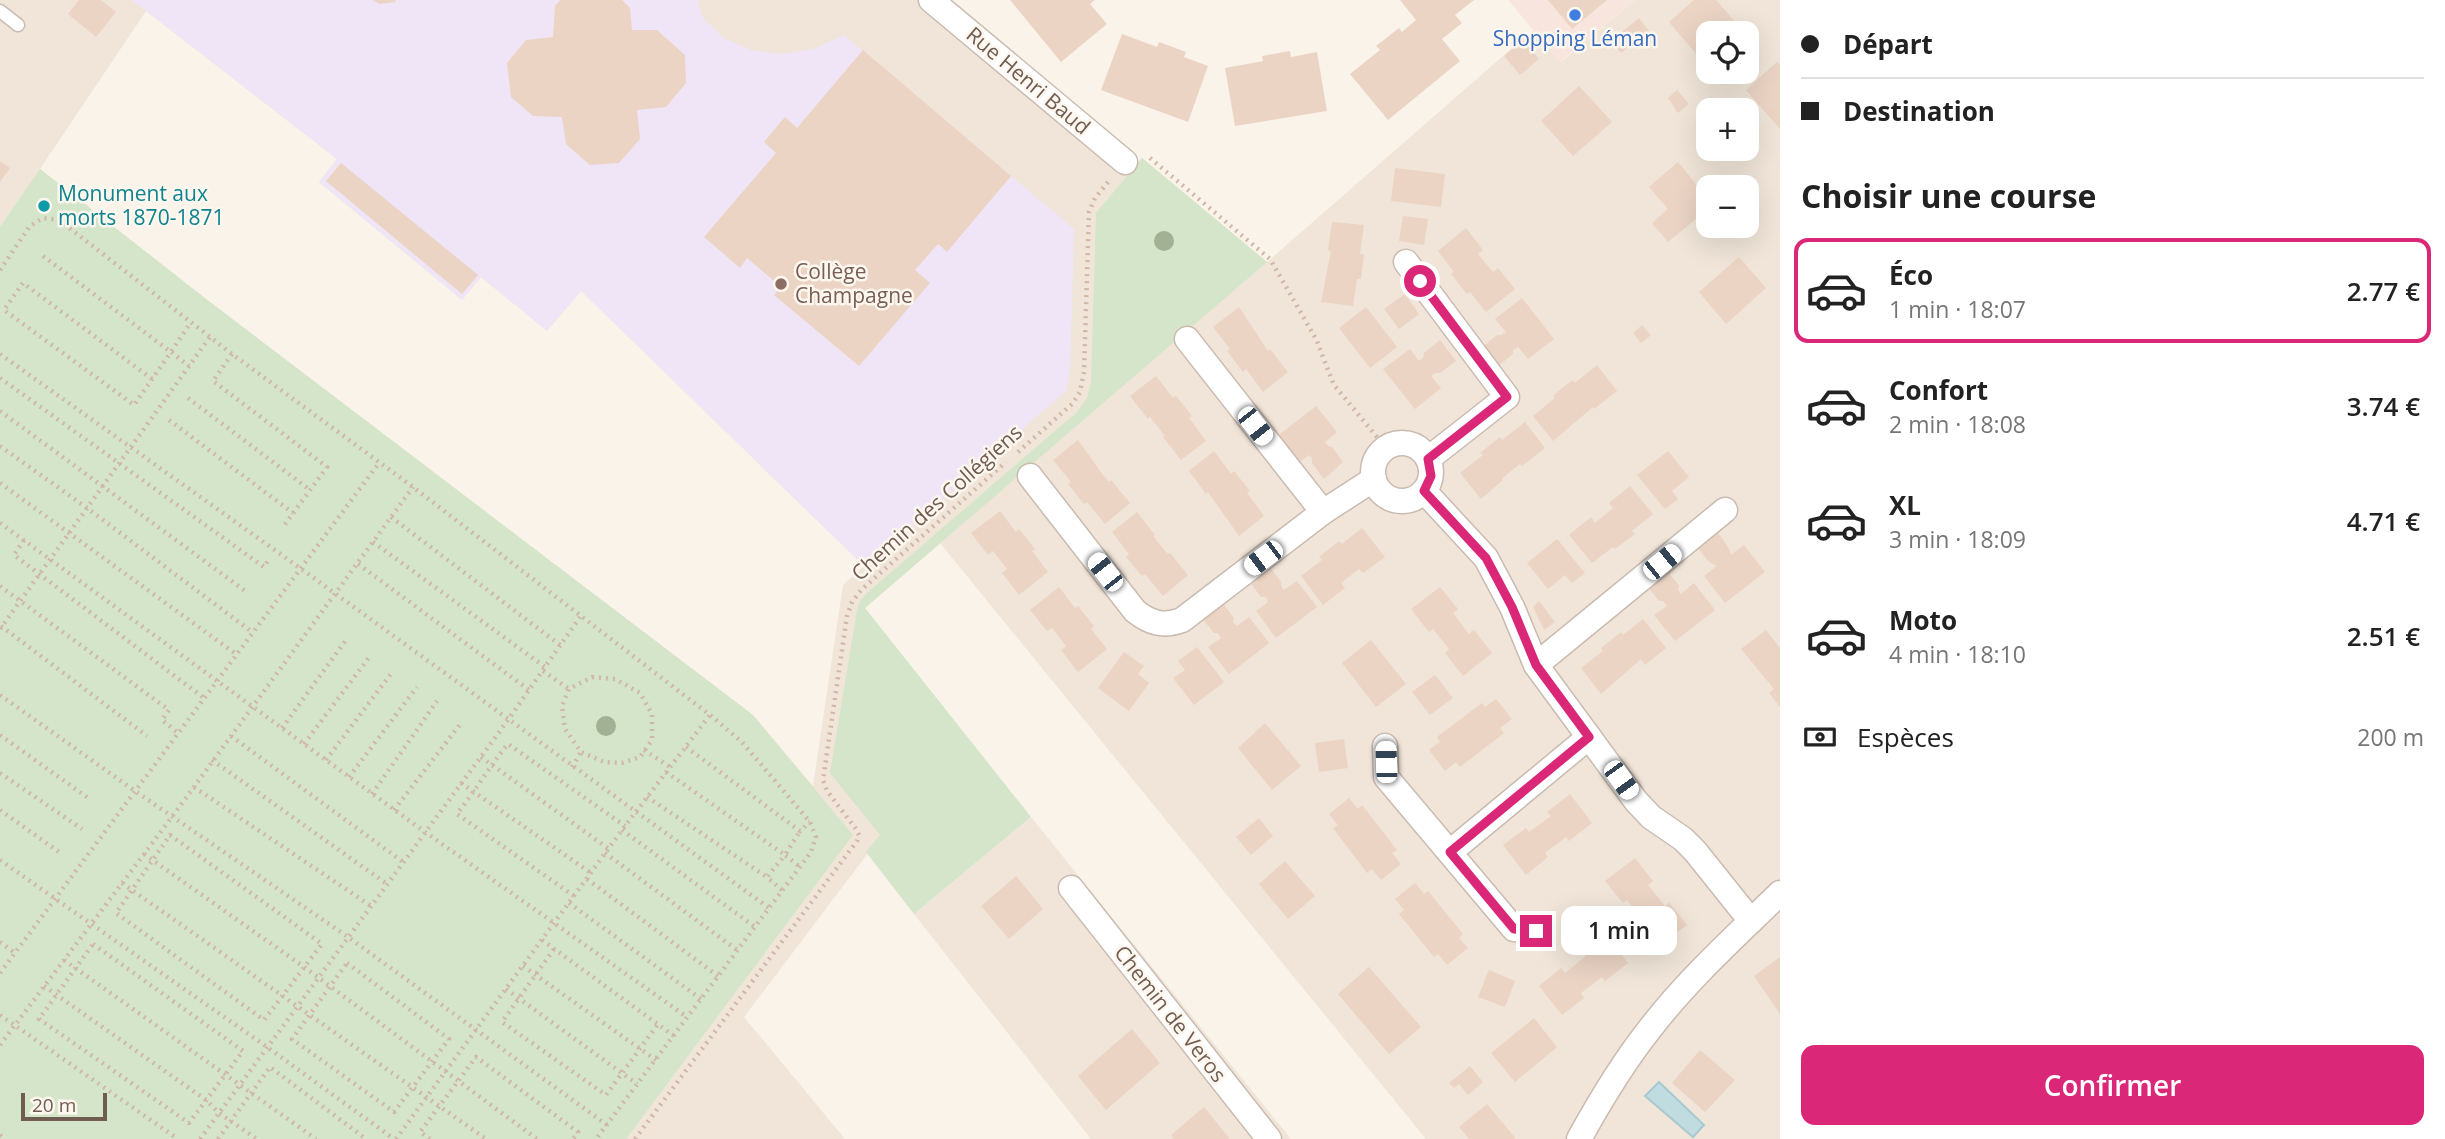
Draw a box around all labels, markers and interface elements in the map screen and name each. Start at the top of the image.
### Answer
marker: Shopping Léman [1567,7,1583,23]
street label: Rue Henri Baud [961,20,1096,140]
map controls [1696,21,1759,238]
button: locate [1696,21,1759,84]
place label: Shopping Léman [1493,24,1657,52]
text: Départ [1843,26,1933,62]
text: Destination [1843,93,1995,129]
button: + [1696,98,1759,161]
text: Choisir une course [1801,174,2096,217]
button: − [1696,175,1759,238]
place label: Monument aux morts 1870-1871 [58,179,224,231]
marker: Monument aux morts 1870-1871 [36,198,52,214]
place label: Collège Champagne [795,257,913,309]
text: Éco [1889,257,1933,293]
icon: car [1805,259,1868,322]
route start [1404,265,1436,297]
text: 2.77 € [2347,273,2420,309]
marker: Collège Champagne [773,276,789,292]
text: 1 min · 18:07 [1889,293,2026,325]
text: Confort [1889,372,1988,408]
icon: car [1805,374,1868,437]
text: 3.74 € [2347,388,2420,424]
car [1234,403,1277,449]
text: 2 min · 18:08 [1889,408,2026,440]
street label: Chemin des Collégiens [845,418,1028,587]
text: XL [1889,487,1921,523]
icon: car [1805,489,1868,552]
text: 4.71 € [2347,503,2420,539]
text: 3 min · 18:09 [1889,523,2026,555]
car [1240,537,1287,579]
car [1640,541,1685,583]
car [1084,549,1127,595]
text: Moto [1889,602,1957,638]
icon: car [1805,604,1868,667]
text: 2.51 € [2347,618,2420,654]
text: 4 min · 18:10 [1889,638,2026,670]
icon: cash [1801,718,1839,756]
text: Espèces [1857,719,1954,755]
text: 200 m [2357,721,2424,753]
car [1375,741,1398,783]
car [1601,757,1642,803]
callout: 1 min [1560,906,1676,956]
text: 1 min [1588,914,1650,946]
route end [1520,915,1552,947]
street label: Chemin de Veros [1108,939,1233,1088]
button: Confirmer [1801,1045,2424,1125]
scale bar [21,1090,107,1122]
text: 20 m [32,1092,76,1118]

